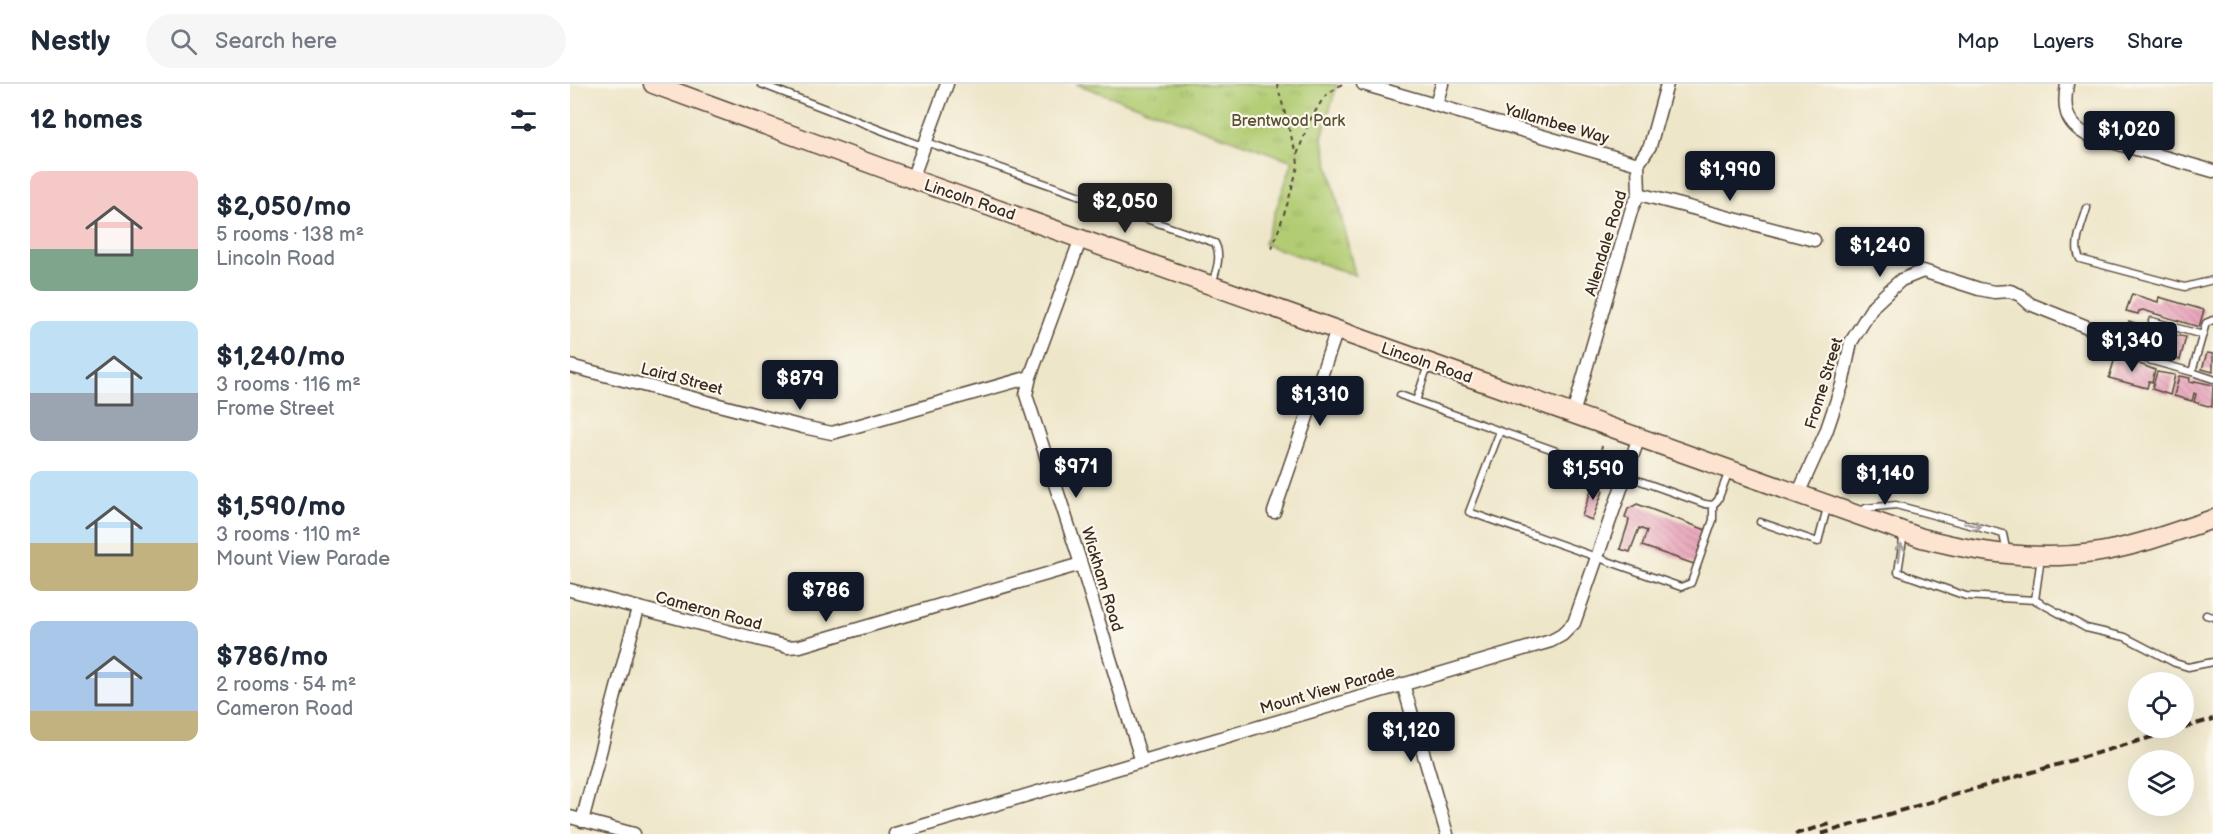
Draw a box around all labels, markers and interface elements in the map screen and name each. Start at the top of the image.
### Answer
search box [146,14,566,68]
text: Nestly [30,25,110,58]
icon: search [167,25,200,58]
text: Search here [215,28,337,55]
text: Map [1957,29,1999,54]
text: Layers [2032,29,2094,54]
text: Share [2127,29,2183,54]
street label: Yallambee Way [1501,100,1612,149]
icon: filters [507,104,540,137]
text: 12 homes [30,105,142,136]
pin: $1,020 [2080,111,2178,162]
park label: Brentwood Park [1231,112,1345,131]
text: $1,020 [2098,118,2160,142]
pin: $1,990 [1681,151,1779,202]
text: $1,990 [1699,158,1761,182]
street label: Lincoln Road [921,176,1018,225]
pin: $2,050 [1076,183,1174,234]
street label: Allendale Road [1581,188,1632,299]
text: $2,050 [1092,190,1158,214]
text: $2,050/mo [216,192,351,223]
icon: home [78,195,150,267]
text: 5 rooms · 138 m² [216,223,364,247]
pin: $1,240 [1831,227,1929,278]
text: $1,240 [1849,234,1911,258]
text: Lincoln Road [216,247,335,271]
pin: $1,340 [2083,322,2181,373]
text: $1,340 [2101,329,2163,353]
street label: Frome Street [1801,335,1847,432]
street label: Lincoln Road [1378,339,1475,388]
text: $1,240/mo [216,342,345,373]
icon: home [78,345,150,417]
street label: Laird Street [639,359,725,400]
pin: $879 [764,360,836,411]
text: $879 [776,367,824,391]
text: 3 rooms · 116 m² [216,373,361,397]
pin: $1,310 [1271,376,1369,427]
text: $1,310 [1291,383,1349,407]
text: Frome Street [216,397,334,421]
pin: $971 [1040,448,1112,499]
pin: $1,590 [1544,450,1642,501]
text: $971 [1054,455,1098,479]
pin: $1,140 [1836,455,1934,506]
text: $1,590 [1562,457,1624,481]
text: $1,140 [1856,462,1914,486]
text: $1,590/mo [216,492,345,523]
icon: home [78,495,150,567]
one-way arrow [1963,519,1982,531]
text: 3 rooms · 110 m² [216,523,361,547]
street label: Wickham Road [1077,525,1126,634]
one-way arrow [1895,543,1906,562]
text: Mount View Parade [216,547,390,571]
pin: $786 [790,572,862,623]
text: $786 [802,579,850,603]
street label: Cameron Road [653,588,764,635]
text: $786/mo [216,642,328,673]
icon: home [78,645,150,717]
street label: Mount View Parade [1258,662,1397,719]
map controls [2128,672,2194,816]
button: locate [2128,672,2194,738]
text: 2 rooms · 54 m² [216,673,356,697]
text: Cameron Road [216,697,353,721]
pin: $1,120 [1362,712,1460,763]
text: $1,120 [1382,719,1440,743]
button: layers [2128,750,2194,816]

